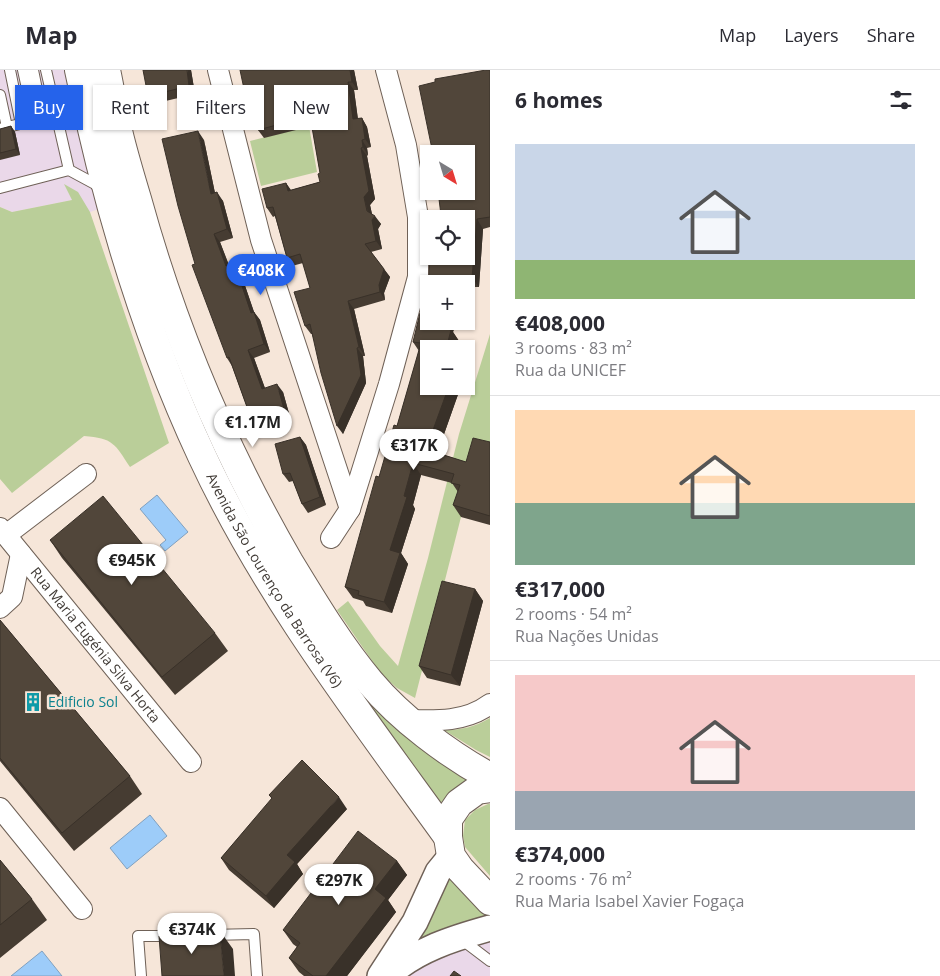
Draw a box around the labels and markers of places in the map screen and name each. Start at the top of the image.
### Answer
pin: €408K [226,254,296,296]
pin: €1.17M [212,406,294,448]
pin: €317K [379,428,449,471]
pin: €945K [97,544,167,586]
building icon: Edificio Sol [22,691,44,713]
place label: Edificio Sol [48,692,118,711]
pin: €297K [304,864,374,906]
pin: €374K [157,912,227,955]

